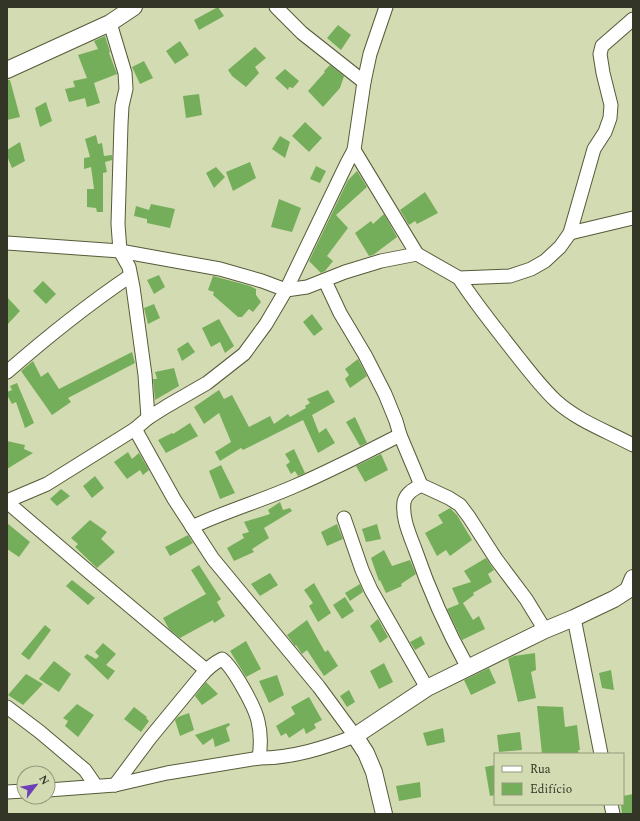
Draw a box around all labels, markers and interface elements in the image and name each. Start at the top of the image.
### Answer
legend [494,753,624,805]
text: Rua [530,760,551,779]
north arrow [16,765,56,805]
text: N [35,772,54,788]
text: Edifício [530,780,572,799]

